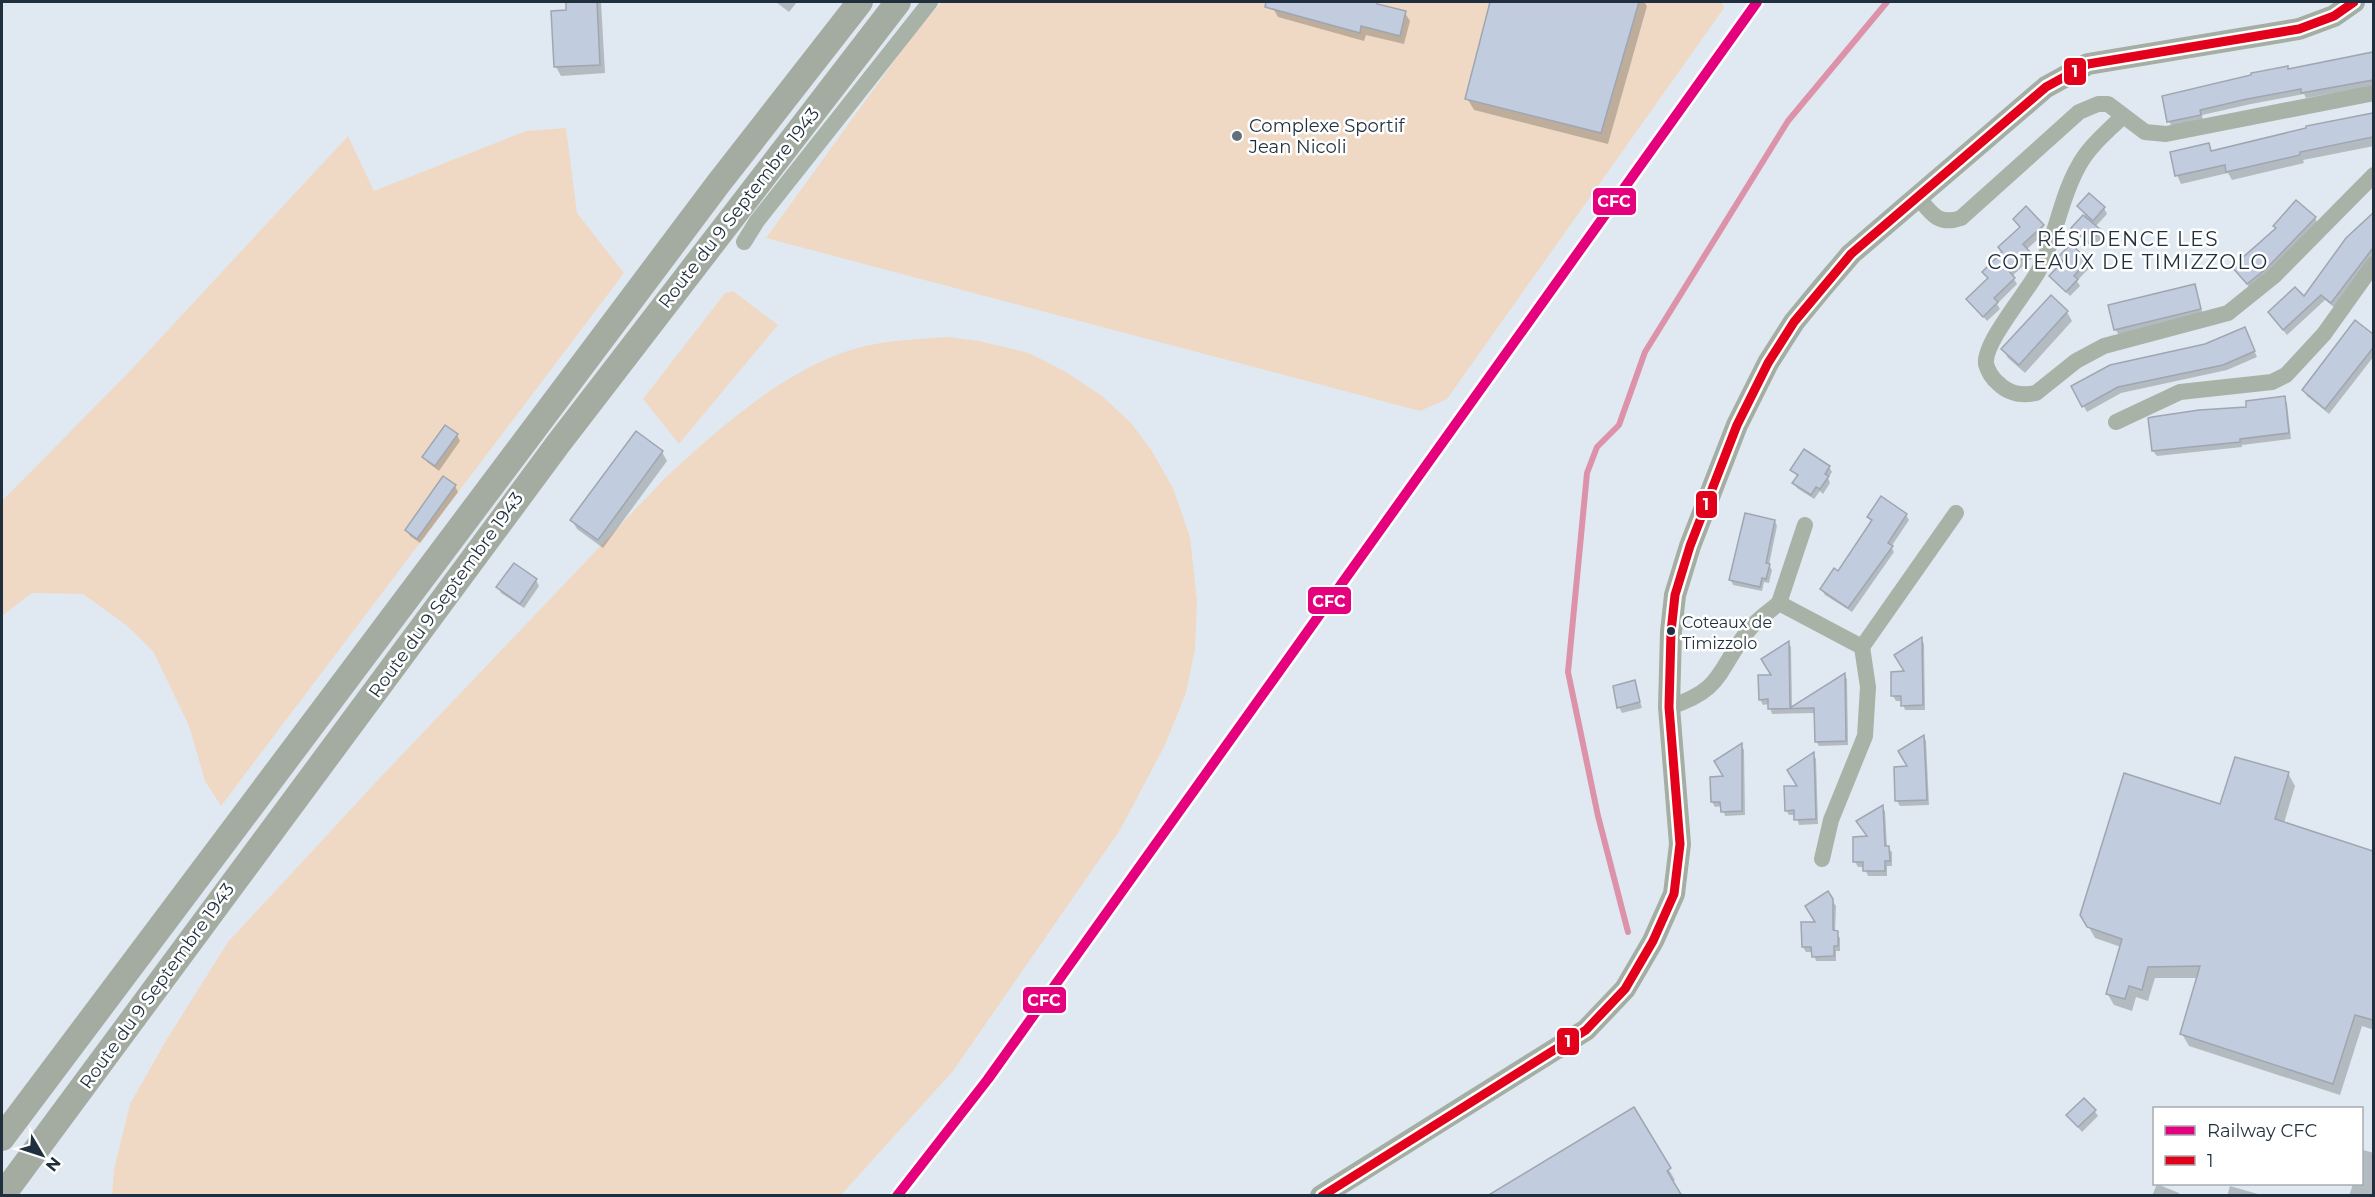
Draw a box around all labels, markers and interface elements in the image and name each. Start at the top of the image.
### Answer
line badge: 1 [2063,57,2087,86]
text: 1 [2072,62,2078,81]
street label: Route du 9 Septembre 1943 [654,103,824,313]
place label: Complexe Sportif Jean Nicoli [1248,115,1405,158]
marker: Complexe Sportif Jean Nicoli [1230,129,1244,143]
line badge: CFC [1592,187,1637,216]
text: CFC [1597,192,1631,211]
district label: RÉSIDENCE LES COTEAUX DE TIMIZZOLO [1987,227,2269,274]
street label: Route du 9 Septembre 1943 [364,488,528,702]
line badge: 1 [1695,490,1718,519]
text: 1 [1703,495,1709,514]
line badge: CFC [1307,586,1352,615]
text: CFC [1312,592,1346,611]
place label: Coteaux de Timizzolo [1682,613,1772,653]
marker: Coteaux de Timizzolo [1665,625,1677,637]
street label: Route du 9 Septembre 1943 [75,879,239,1093]
line badge: CFC [1022,986,1067,1014]
text: CFC [1027,991,1061,1010]
line badge: 1 [1556,1027,1580,1056]
text: 1 [1565,1032,1571,1051]
legend [2153,1107,2363,1185]
text: Railway CFC [2207,1120,2317,1142]
north arrow [12,1125,72,1185]
text: 1 [2207,1150,2214,1172]
text: N [42,1153,65,1175]

